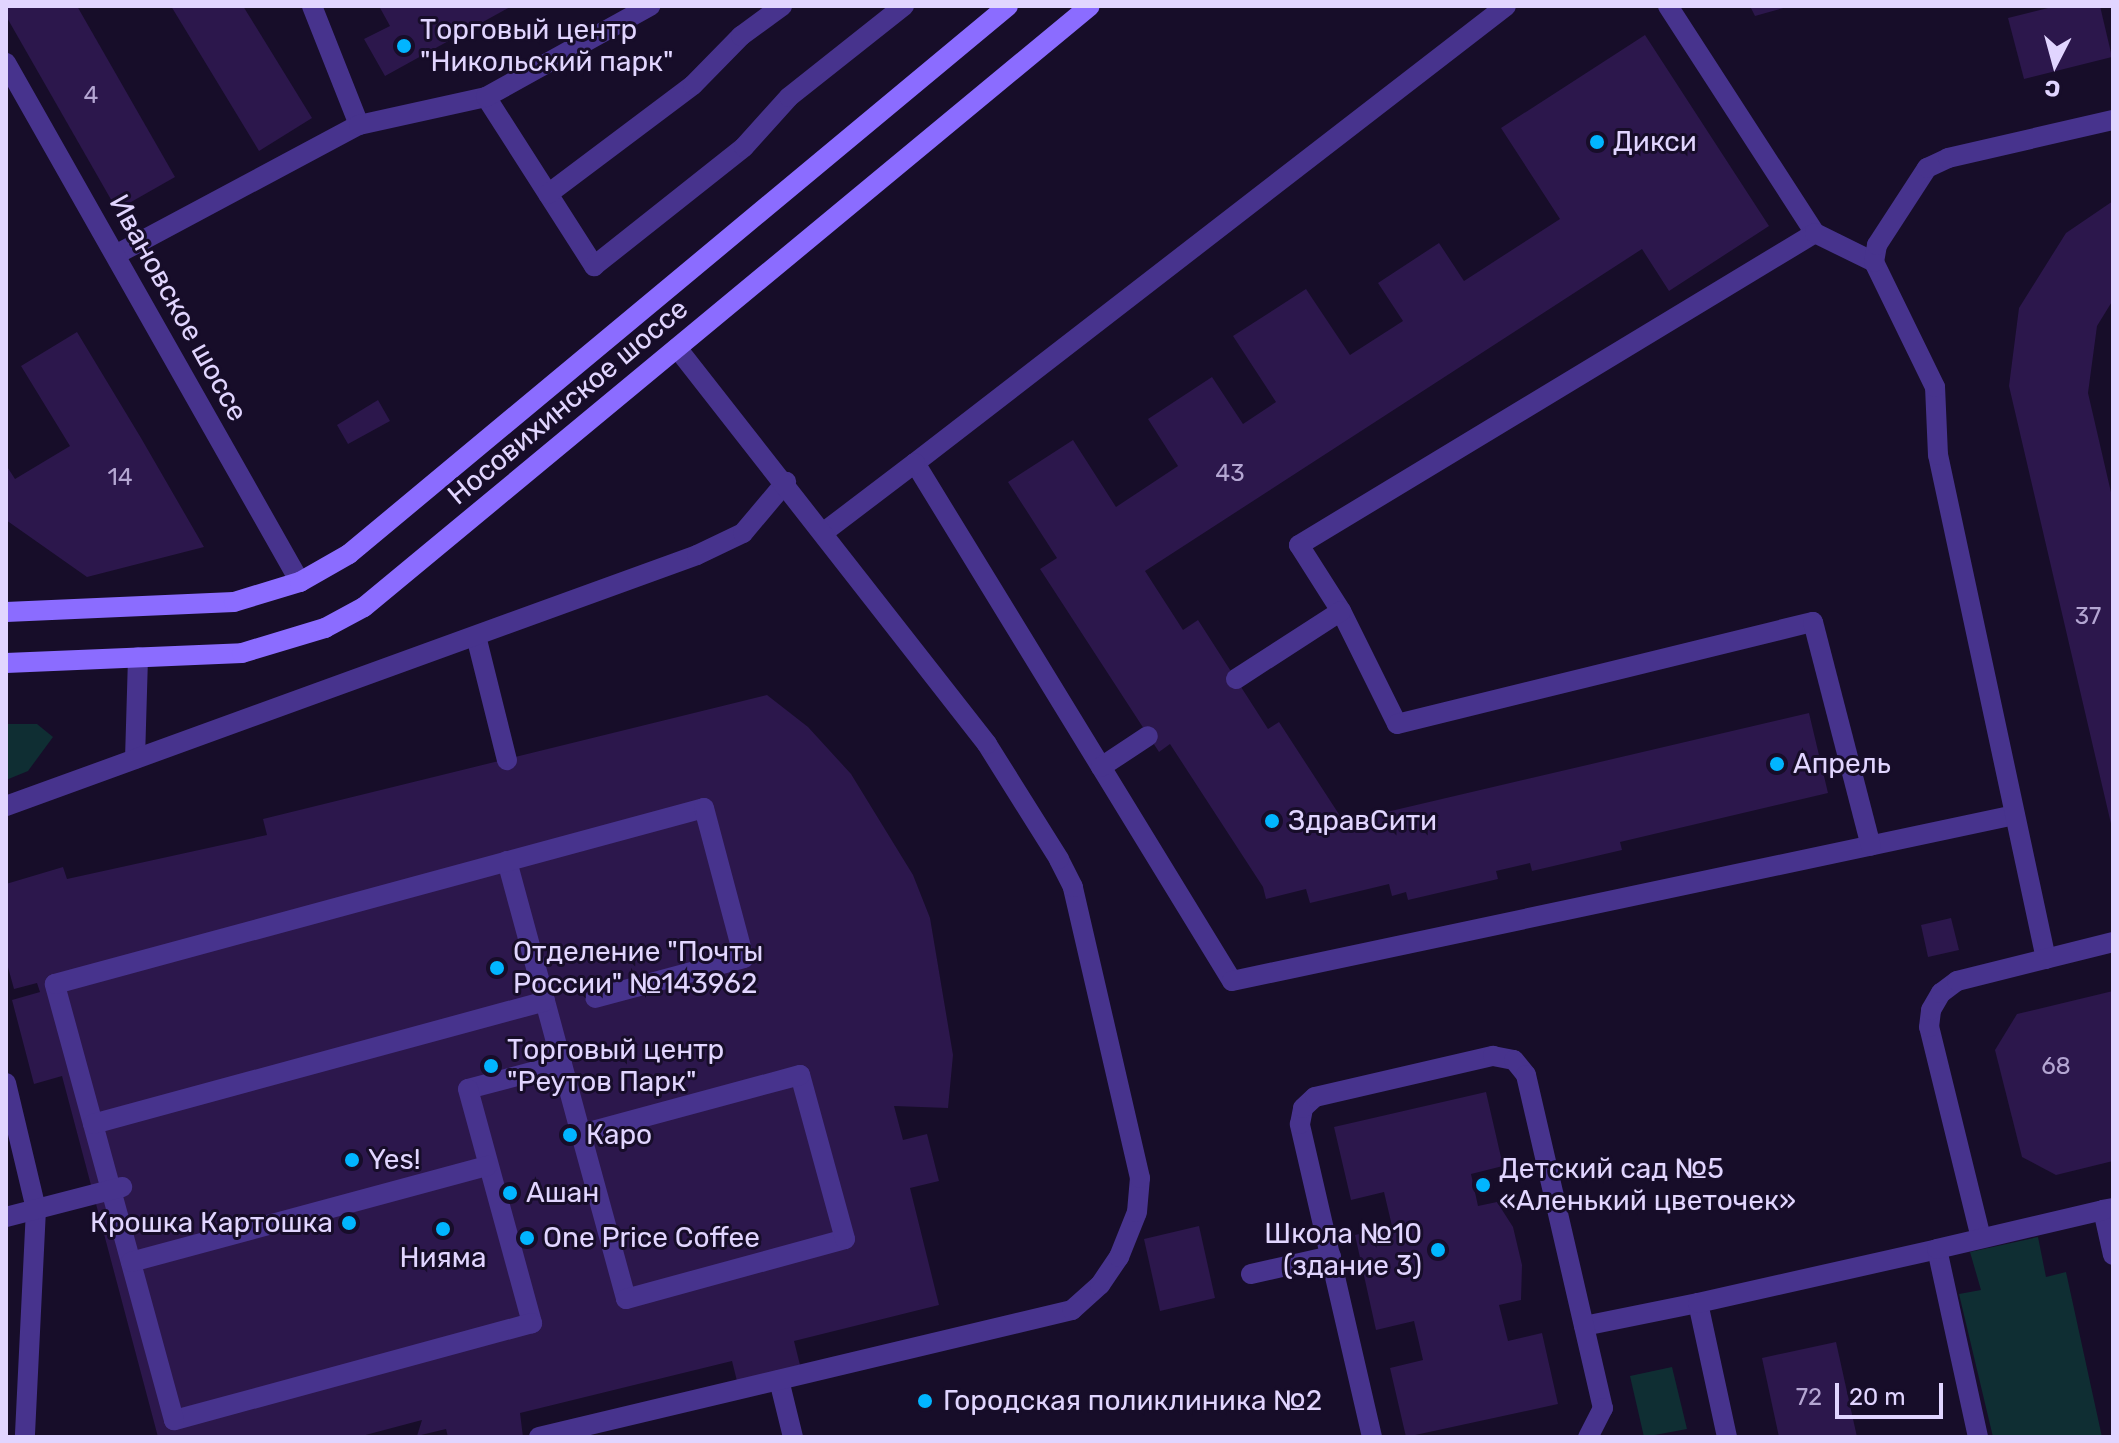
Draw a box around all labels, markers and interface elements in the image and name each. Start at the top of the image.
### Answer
place label: Торговый центр "Никольский парк" [420,13,674,79]
north arrow [2015,24,2095,104]
marker: Торговый центр "Никольский парк" [395,37,413,55]
text: С [2043,74,2062,103]
house number: 4 [84,82,98,110]
place label: Дикси [1613,125,1697,159]
marker: Дикси [1588,133,1606,151]
street label: Ивановское шоссе [102,189,254,427]
street label: Носовихинское шоссе [441,292,695,512]
house number: 43 [1215,460,1245,488]
house number: 14 [107,464,133,492]
house number: 37 [2075,603,2101,631]
place label: Апрель [1793,747,1891,781]
marker: Апрель [1768,755,1786,773]
place label: ЗдравСити [1288,804,1437,838]
marker: ЗдравСити [1263,812,1281,830]
place label: Отделение "Почты России" №143962 [513,935,763,1001]
marker: Отделение "Почты России" №143962 [488,959,506,977]
place label: Торговый центр "Реутов Парк" [507,1033,724,1099]
house number: 68 [2041,1053,2071,1081]
marker: Торговый центр "Реутов Парк" [482,1057,500,1075]
place label: Каро [586,1118,652,1152]
marker: Каро [561,1126,579,1144]
place label: Yes! [368,1143,421,1177]
marker: Yes! [343,1151,361,1169]
place label: Детский сад №5 «Аленький цветочек» [1499,1152,1796,1218]
place label: Ашан [526,1176,599,1210]
marker: Детский сад №5 «Аленький цветочек» [1474,1176,1492,1194]
marker: Ашан [501,1184,519,1202]
place label: Крошка Картошка [90,1206,333,1240]
marker: Крошка Картошка [340,1214,358,1232]
place label: Школа №10 (здание 3) [1264,1217,1422,1283]
marker: Нияма [434,1220,452,1238]
place label: One Price Coffee [543,1221,760,1255]
marker: One Price Coffee [518,1229,536,1247]
place label: Нияма [400,1241,486,1275]
marker: Школа №10 (здание 3) [1429,1241,1447,1259]
scale bar [1839,1367,1947,1417]
text: 20 m [1849,1383,1906,1411]
place label: Городская поликлиника №2 [943,1384,1322,1418]
house number: 72 [1796,1384,1822,1412]
marker: Городская поликлиника №2 [914,1390,936,1412]

